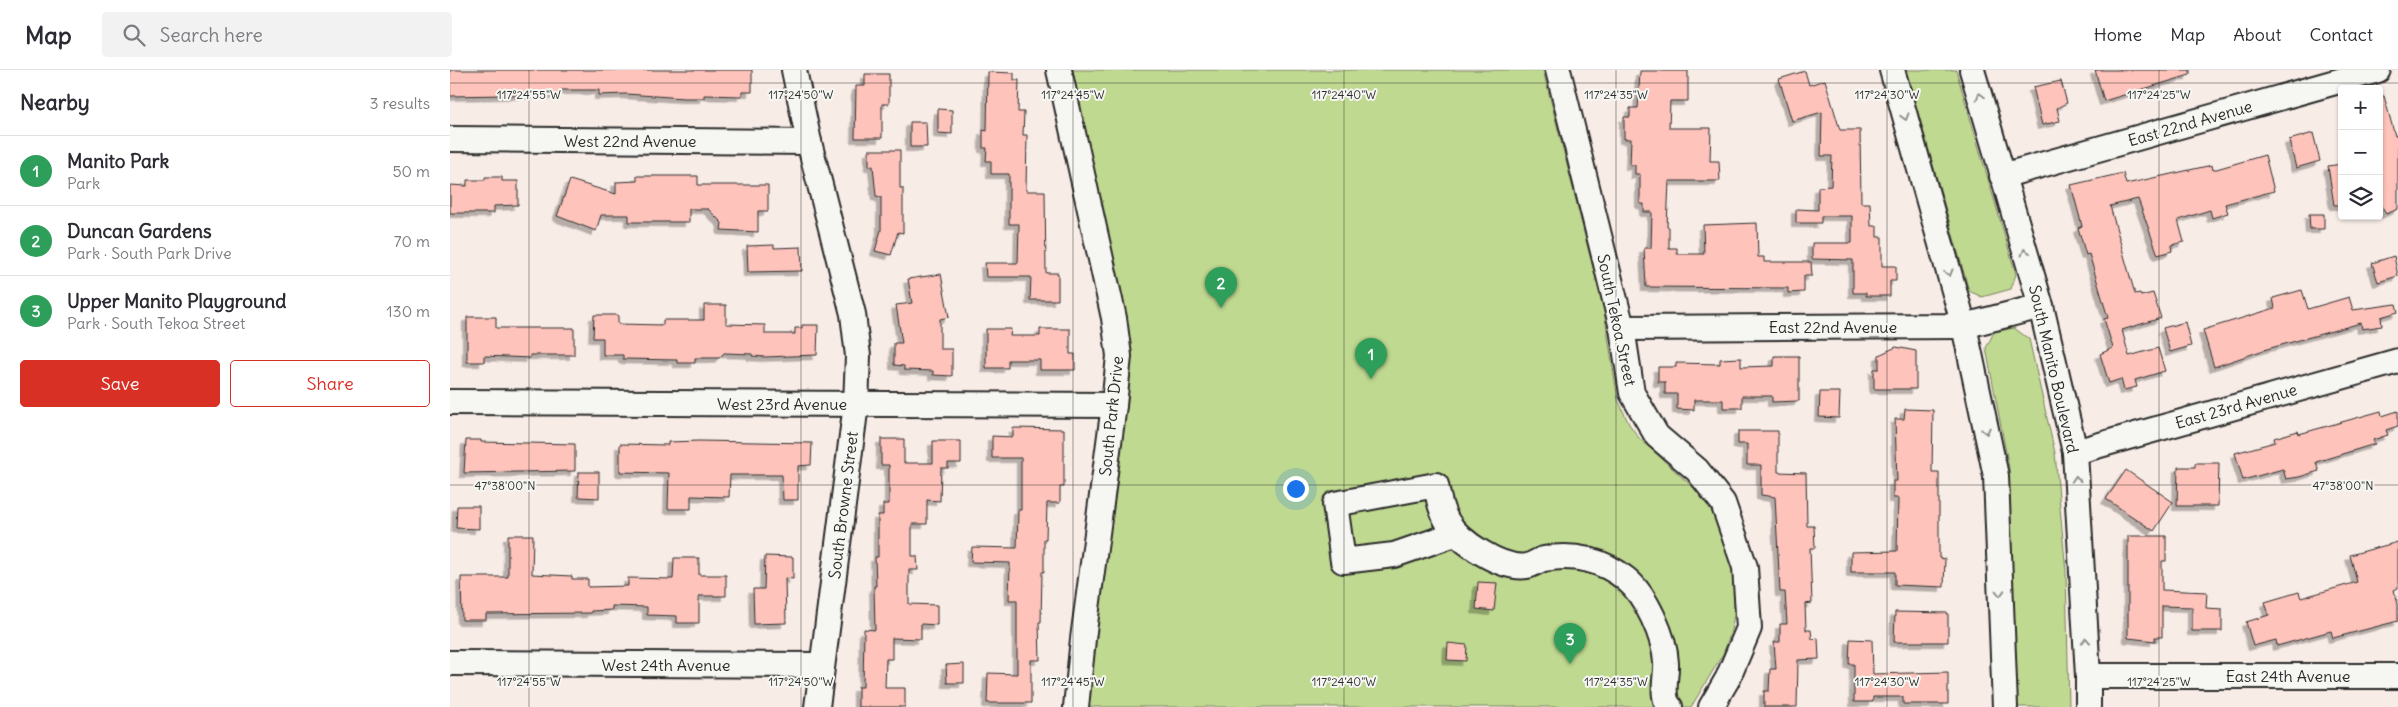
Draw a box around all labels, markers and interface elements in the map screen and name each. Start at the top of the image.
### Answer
search box [102,12,452,57]
text: Map [25,20,72,50]
icon: search [120,21,148,49]
text: Search here [160,23,263,47]
text: Home [2094,23,2142,46]
text: Map [2170,23,2205,46]
text: About [2233,23,2281,46]
text: Contact [2309,23,2373,46]
map controls [2338,85,2383,220]
button: + [2338,85,2383,130]
text: 117°24'55"W [497,87,561,102]
text: 117°24'50"W [769,87,834,102]
text: 117°24'45"W [1041,87,1105,102]
text: 117°24'40"W [1312,87,1376,102]
text: 117°24'35"W [1584,87,1648,102]
text: 117°24'30"W [1855,87,1919,102]
text: 117°24'25"W [2127,87,2191,102]
text: Nearby [20,89,90,116]
text: 3 results [370,93,430,113]
one-way arrow [1975,93,1985,101]
street label: East 22nd Avenue [2126,96,2254,150]
one-way arrow [1899,113,1910,121]
button: − [2338,130,2383,175]
street label: West 22nd Avenue [564,131,696,151]
text: Manito Park [67,149,169,173]
text: 1 [33,161,39,181]
text: 50 m [392,161,430,181]
text: Park [67,173,100,193]
button: layers [2338,175,2383,220]
text: Duncan Gardens [67,219,212,243]
text: 2 [32,231,40,251]
text: 70 m [394,231,430,251]
text: Park · South Park Drive [67,243,232,263]
one-way arrow [2021,249,2031,257]
street label: South Tekoa Street [1593,252,1641,388]
pin: 2 [1205,267,1237,308]
one-way arrow [1944,269,1954,277]
street label: South Manito Boulevard [2025,283,2083,455]
text: Upper Manito Playground [67,289,286,313]
text: 3 [31,301,41,321]
text: 130 m [386,301,430,321]
text: Park · South Tekoa Street [67,313,245,333]
street label: East 22nd Avenue [1769,317,1897,337]
pin: 1 [1355,338,1387,379]
street label: South Park Drive [1095,355,1127,477]
button: Save [20,360,220,407]
button: Share [230,360,430,407]
street label: East 23rd Avenue [2173,379,2299,433]
street label: West 23rd Avenue [717,394,847,414]
one-way arrow [1981,427,1991,436]
street label: South Browne Street [824,429,862,580]
one-way arrow [2071,474,2082,482]
your location [1283,476,1309,502]
text: 47°38'00"N [475,478,535,493]
text: 47°38'00"N [2313,478,2373,493]
one-way arrow [1995,589,2006,597]
pin: 3 [1554,623,1586,664]
one-way arrow [2081,637,2092,645]
street label: West 24th Avenue [602,655,730,675]
street label: East 24th Avenue [2226,666,2350,686]
text: 117°24'55"W [497,674,561,689]
text: 117°24'50"W [769,674,834,689]
text: 117°24'45"W [1041,674,1105,689]
text: 117°24'40"W [1312,674,1376,689]
text: 117°24'35"W [1584,674,1648,689]
text: 117°24'30"W [1855,674,1919,689]
text: 117°24'25"W [2127,674,2191,689]

